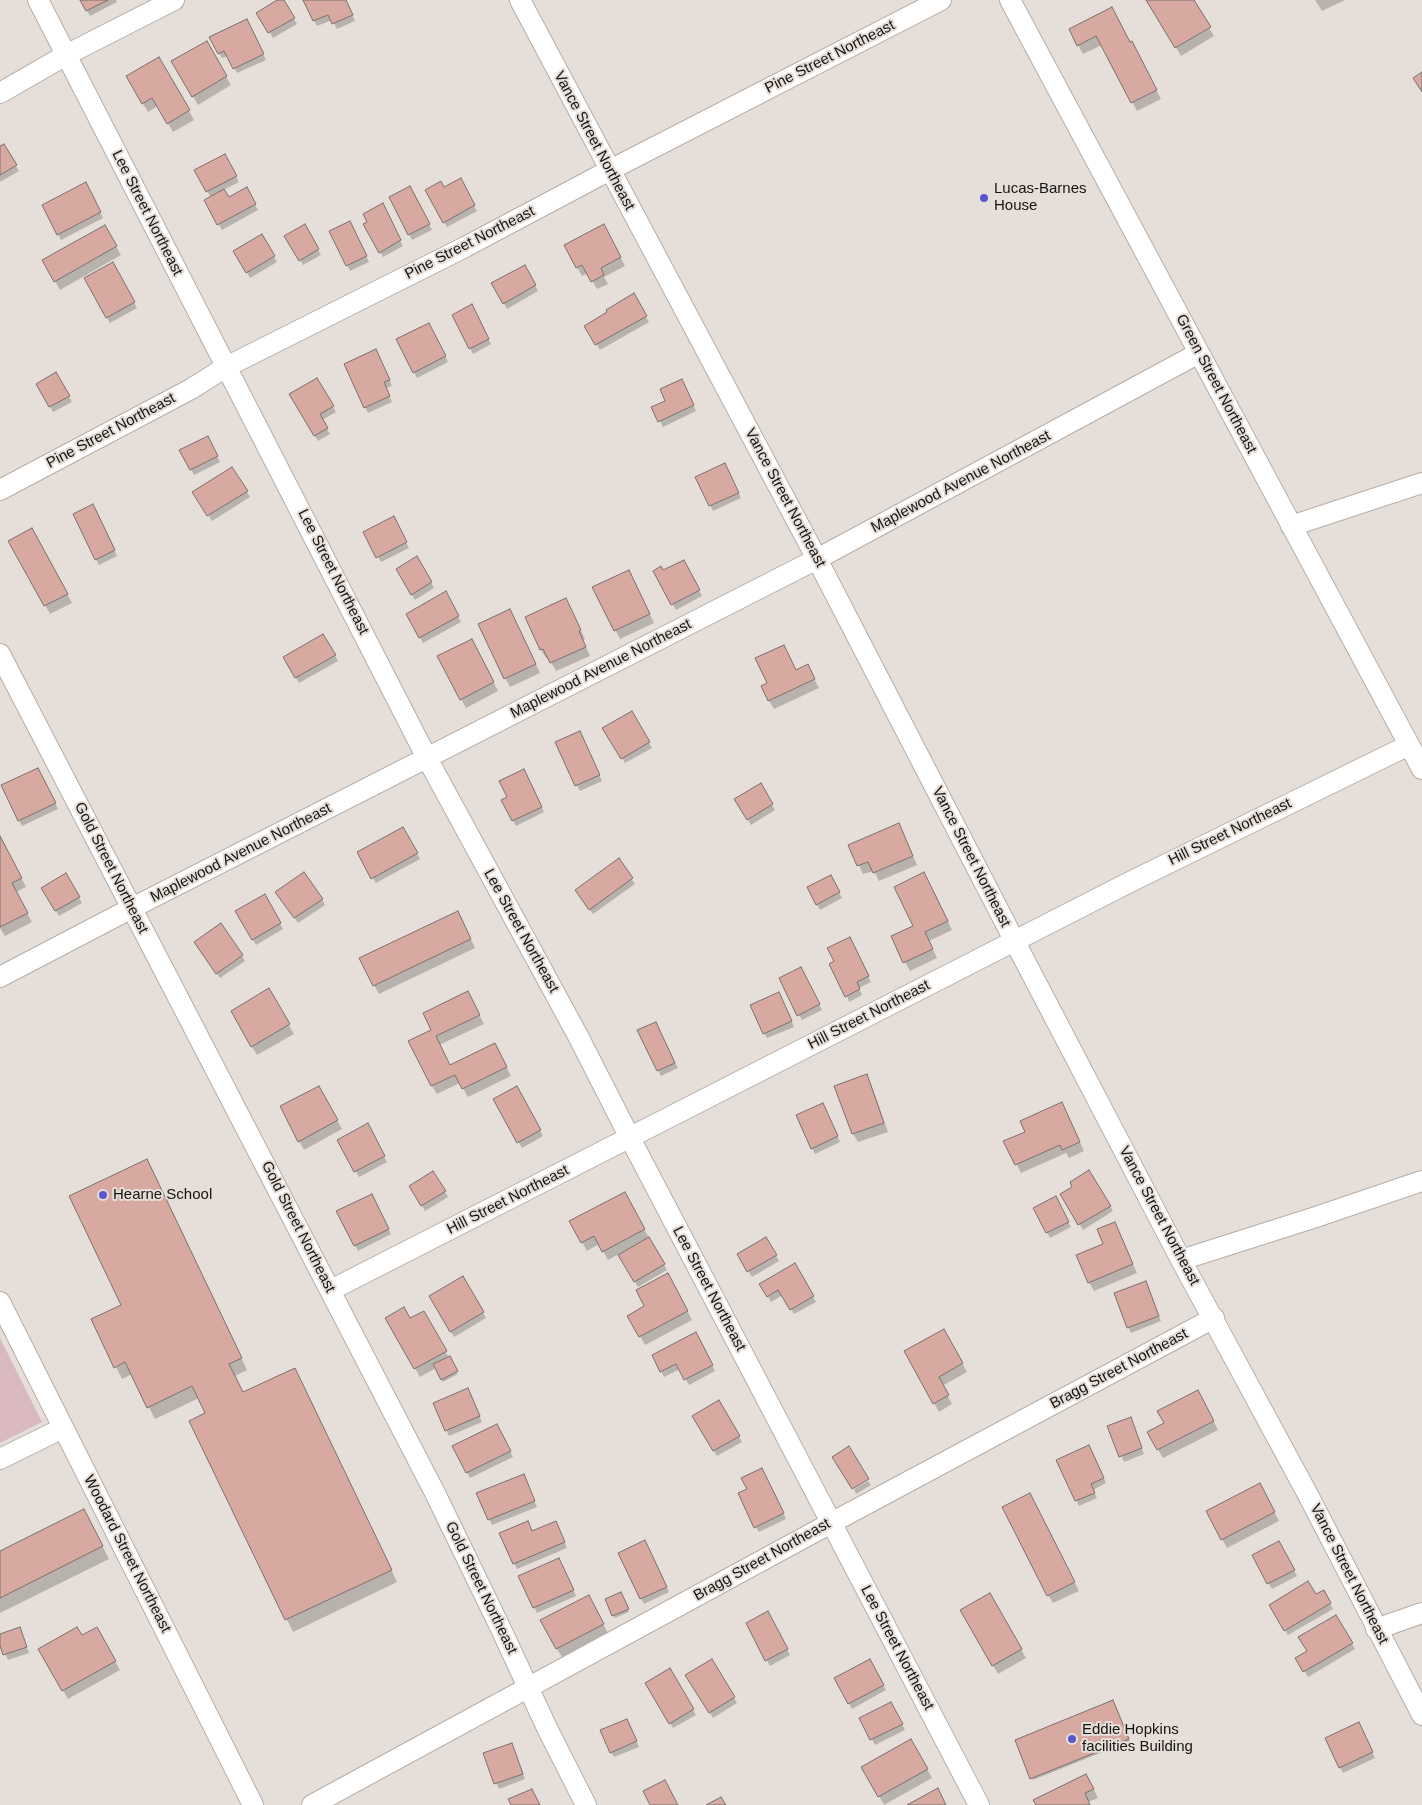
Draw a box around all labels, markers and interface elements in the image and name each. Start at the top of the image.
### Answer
street label: Pine Street Northeast [762,16,898,98]
street label: Vance Street Northeast [550,68,638,214]
street label: Lee Street Northeast [108,147,186,279]
place label: Lucas-Barnes House [994,180,1087,215]
marker: Lucas-Barnes House [978,192,990,204]
street label: Pine Street Northeast [402,202,538,284]
street label: Green Street Northeast [1172,311,1260,457]
street label: Pine Street Northeast [43,389,179,473]
street label: Vance Street Northeast [741,425,829,571]
street label: Maplewood Avenue Northeast [868,427,1054,537]
street label: Lee Street Northeast [294,506,372,638]
street label: Maplewood Avenue Northeast [508,615,694,723]
street label: Vance Street Northeast [928,784,1014,930]
street label: Hill Street Northeast [1166,794,1294,870]
street label: Gold Street Northeast [70,799,152,937]
street label: Maplewood Avenue Northeast [148,799,334,907]
street label: Lee Street Northeast [480,866,562,996]
street label: Hill Street Northeast [805,977,933,1053]
street label: Vance Street Northeast [1115,1143,1203,1289]
street label: Gold Street Northeast [257,1158,339,1296]
street label: Hill Street Northeast [444,1162,572,1238]
place label: Hearne School [113,1186,212,1204]
marker: Hearne School [97,1189,109,1201]
street label: Lee Street Northeast [669,1224,749,1354]
street label: Bragg Street Northeast [1047,1325,1191,1413]
street label: Woodard Street Northeast [79,1472,175,1636]
street label: Vance Street Northeast [1306,1501,1392,1647]
street label: Bragg Street Northeast [691,1515,833,1605]
street label: Gold Street Northeast [441,1519,521,1657]
street label: Lee Street Northeast [857,1583,937,1713]
place label: Eddie Hopkins facilities Building [1082,1721,1193,1756]
marker: Eddie Hopkins facilities Building [1066,1733,1078,1745]

